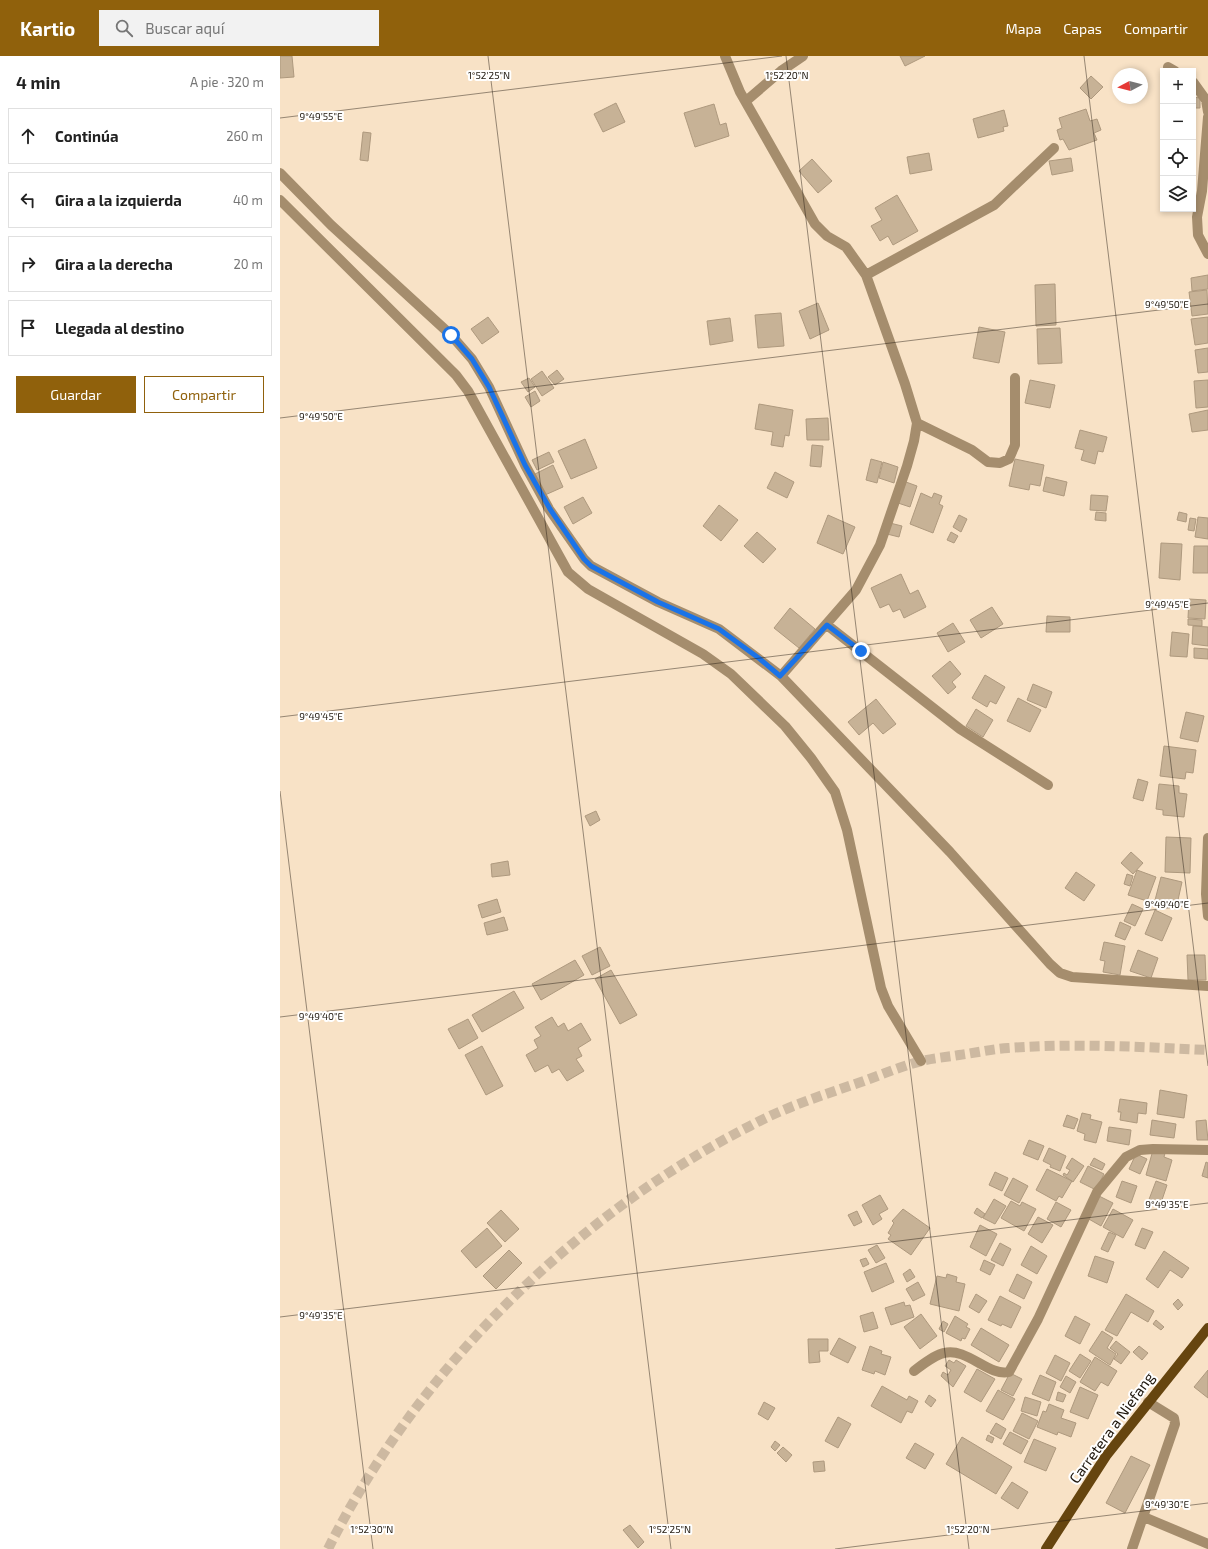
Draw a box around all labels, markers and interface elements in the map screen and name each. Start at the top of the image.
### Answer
search box [99,10,379,46]
text: Kartio [20,17,75,40]
icon: search [113,17,135,39]
text: Buscar aquí [145,19,224,37]
text: Mapa [1006,20,1041,37]
text: Capas [1063,20,1102,37]
text: Compartir [1124,20,1188,37]
north arrow [1112,68,1148,104]
map controls [1160,68,1196,212]
button: + [1160,68,1196,104]
text: 1°52'25"N [468,69,510,81]
text: 1°52'20"N [766,69,808,81]
text: 4 min [16,72,60,92]
text: A pie · 320 m [190,74,264,90]
button: − [1160,104,1196,140]
text: 9°49'55"E [299,110,343,122]
icon: ahead [17,125,39,147]
text: Continúa [55,127,118,145]
text: 260 m [226,128,263,144]
button: locate [1160,140,1196,176]
button: layers [1160,176,1196,212]
icon: left [17,189,39,211]
text: Gira a la izquierda [55,191,182,209]
text: 40 m [233,192,263,208]
icon: right [17,253,39,275]
text: Gira a la derecha [55,255,173,273]
text: 20 m [234,256,263,272]
text: 9°49'50"E [1145,298,1189,310]
icon: arrive [17,317,39,339]
text: Llegada al destino [55,319,184,337]
route start [442,326,460,344]
button: Guardar [16,376,136,413]
button: Compartir [144,376,264,413]
text: 9°49'50"E [299,410,343,422]
text: 9°49'45"E [1145,598,1189,610]
route end [852,642,870,660]
text: 9°49'45"E [299,710,343,722]
text: 9°49'40"E [1145,898,1190,910]
text: 9°49'40"E [299,1010,344,1022]
text: 9°49'35"E [1145,1198,1189,1210]
text: 9°49'35"E [299,1309,343,1321]
street label: Carretera a Niefang [1065,1368,1158,1487]
text: 9°49'30"E [1145,1498,1189,1510]
text: 1°52'30"N [351,1523,393,1535]
text: 1°52'25"N [649,1523,691,1535]
text: 1°52'20"N [947,1523,989,1535]

